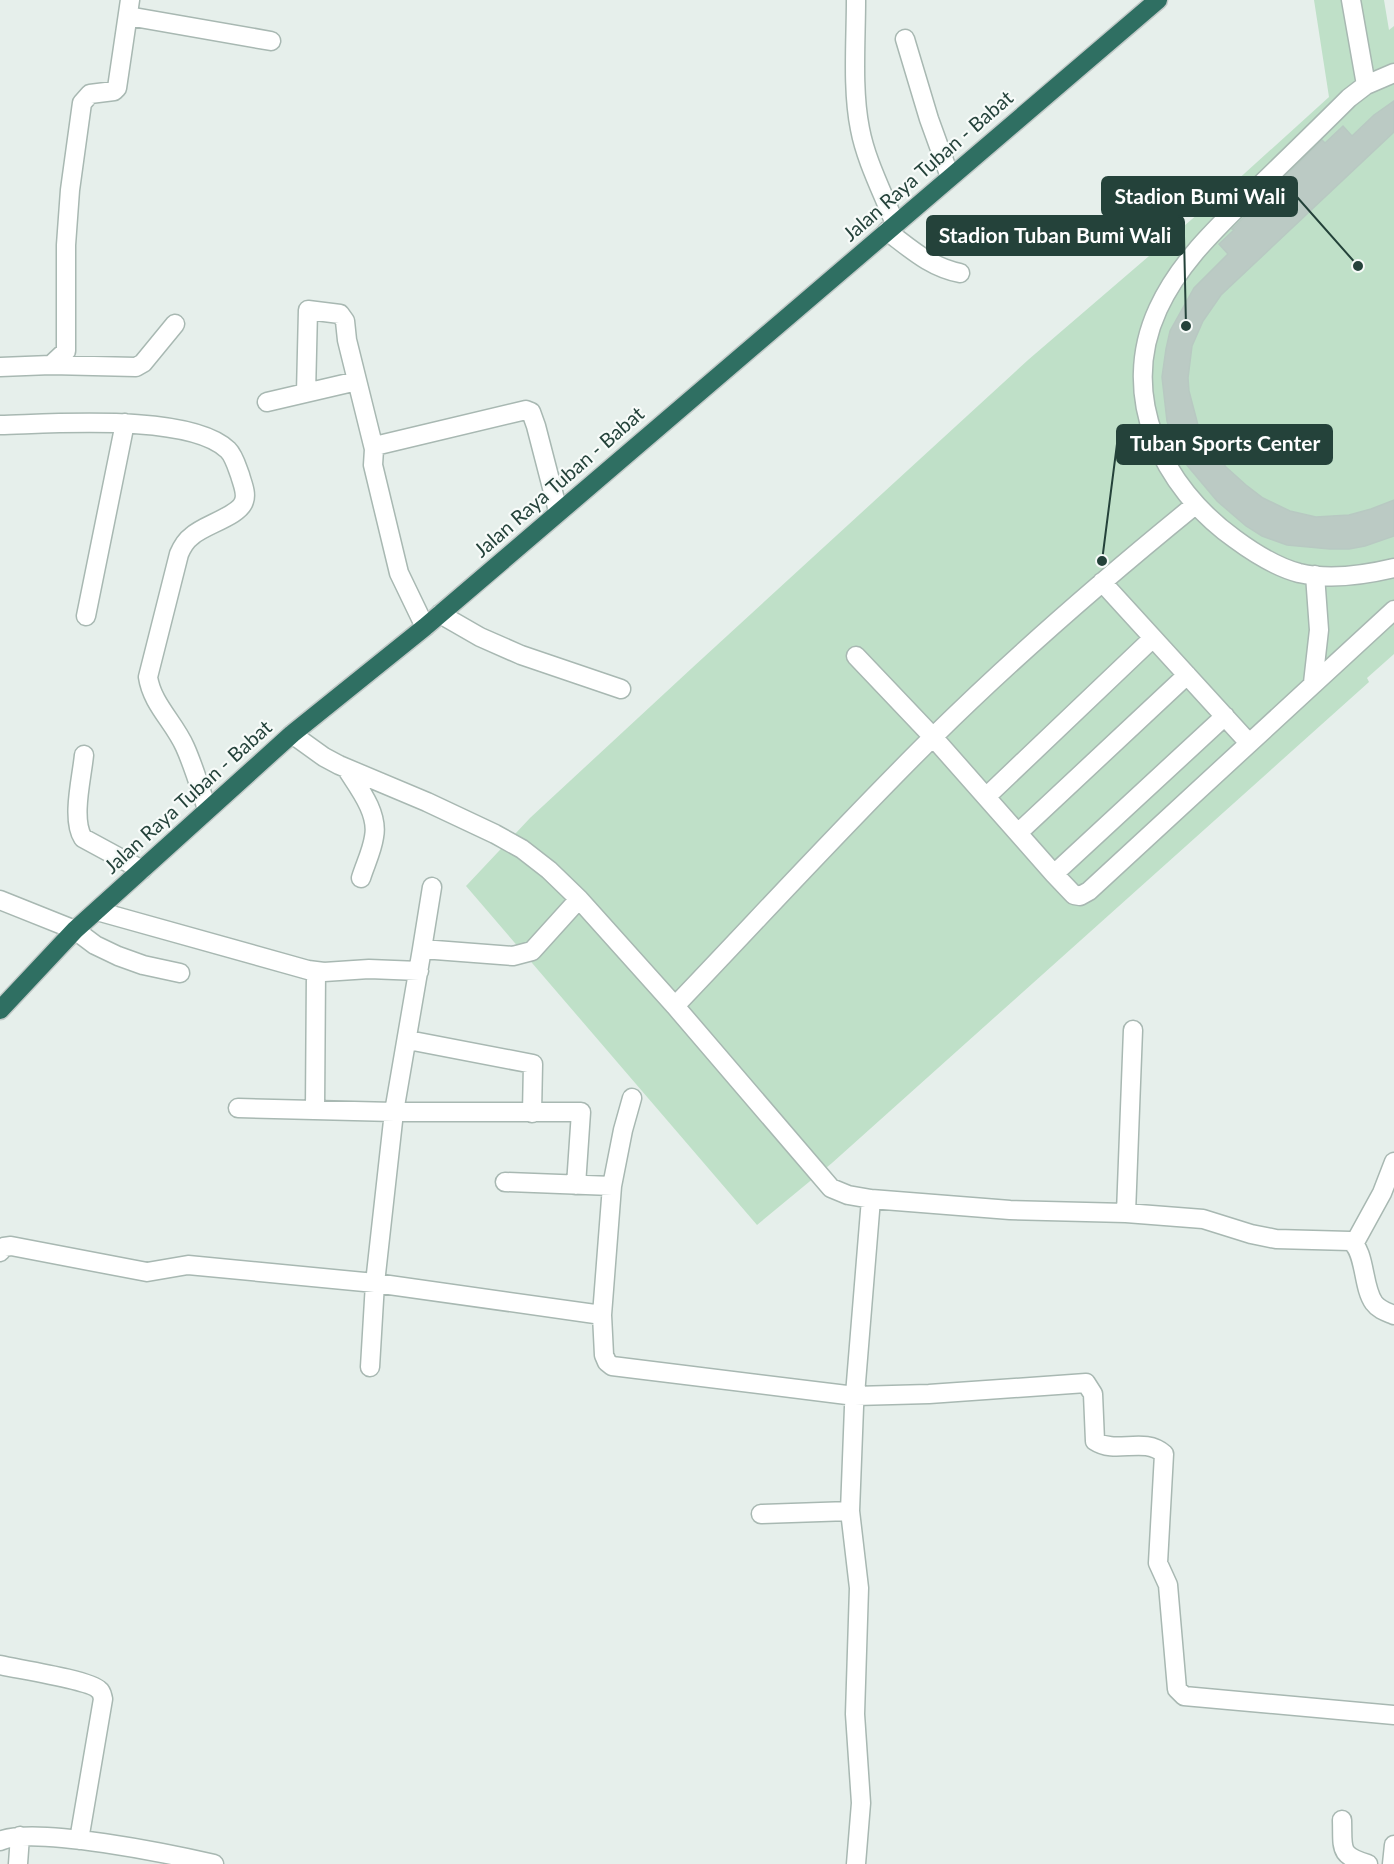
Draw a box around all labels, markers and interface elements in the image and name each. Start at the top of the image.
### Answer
street label: Jalan Raya Tuban - Babat [837,85,1017,246]
callout: Stadion Bumi Wali [1102,177,1297,216]
text: Stadion Bumi Wali [1114,183,1286,208]
callout: Stadion Tuban Bumi Wali [927,216,1184,255]
text: Stadion Tuban Bumi Wali [939,222,1171,247]
street label: Jalan Raya Tuban - Babat [468,401,648,562]
callout: Tuban Sports Center [1117,425,1332,464]
text: Tuban Sports Center [1130,430,1320,455]
street label: Jalan Raya Tuban - Babat [99,715,276,878]

